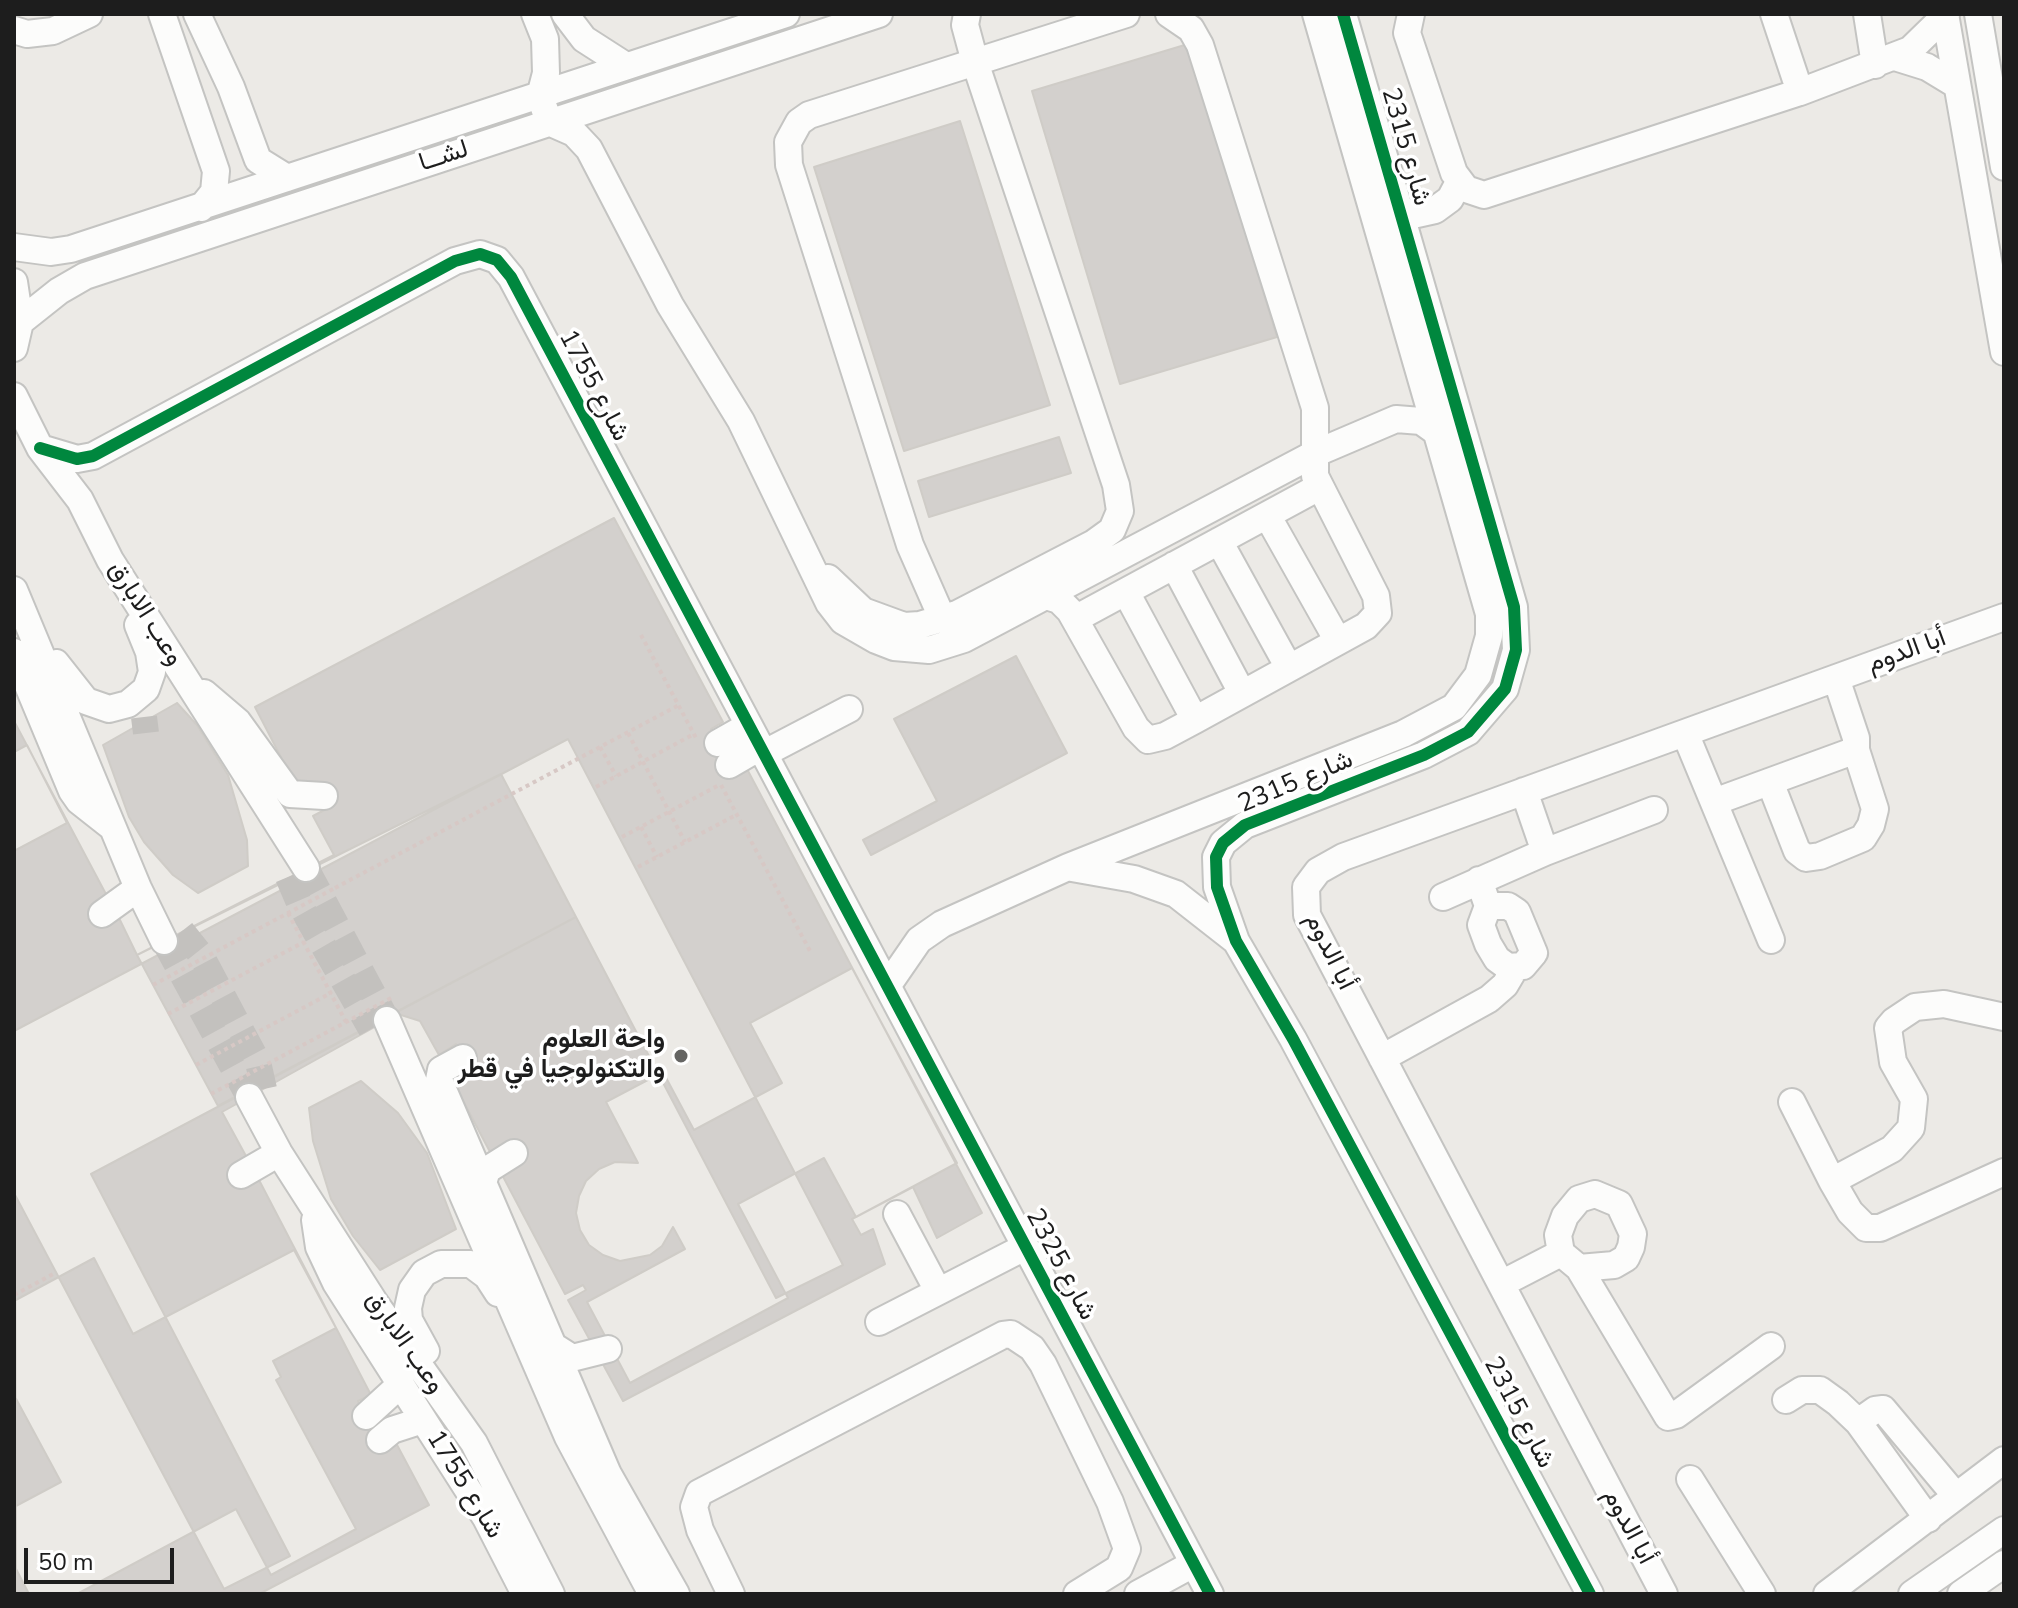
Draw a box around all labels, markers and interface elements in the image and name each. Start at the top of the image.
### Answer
street label: شارع 2315 [1373,84,1437,210]
street label: لشــا [415,134,473,180]
street label: شارع 1755 [551,325,635,447]
street label: وعب الابارق [101,556,189,672]
street label: أبا الدوم [1863,623,1951,681]
street label: شارع 2315 [1234,745,1358,821]
street label: أبا الدوم [1297,909,1361,995]
place label: واحة العلوم والتكنولوجيا في قطر [457,1025,665,1086]
marker: واحة العلوم والتكنولوجيا في قطر [672,1047,690,1065]
street label: شارع 2325 [1018,1204,1102,1326]
street label: وعب الابارق [358,1286,450,1400]
street label: شارع 2315 [1476,1352,1560,1474]
street label: شارع 1755 [419,1425,509,1545]
street label: أبا الدوم [1595,1484,1661,1570]
scale bar [28,1532,178,1582]
text: 50 m [38,1546,94,1578]

